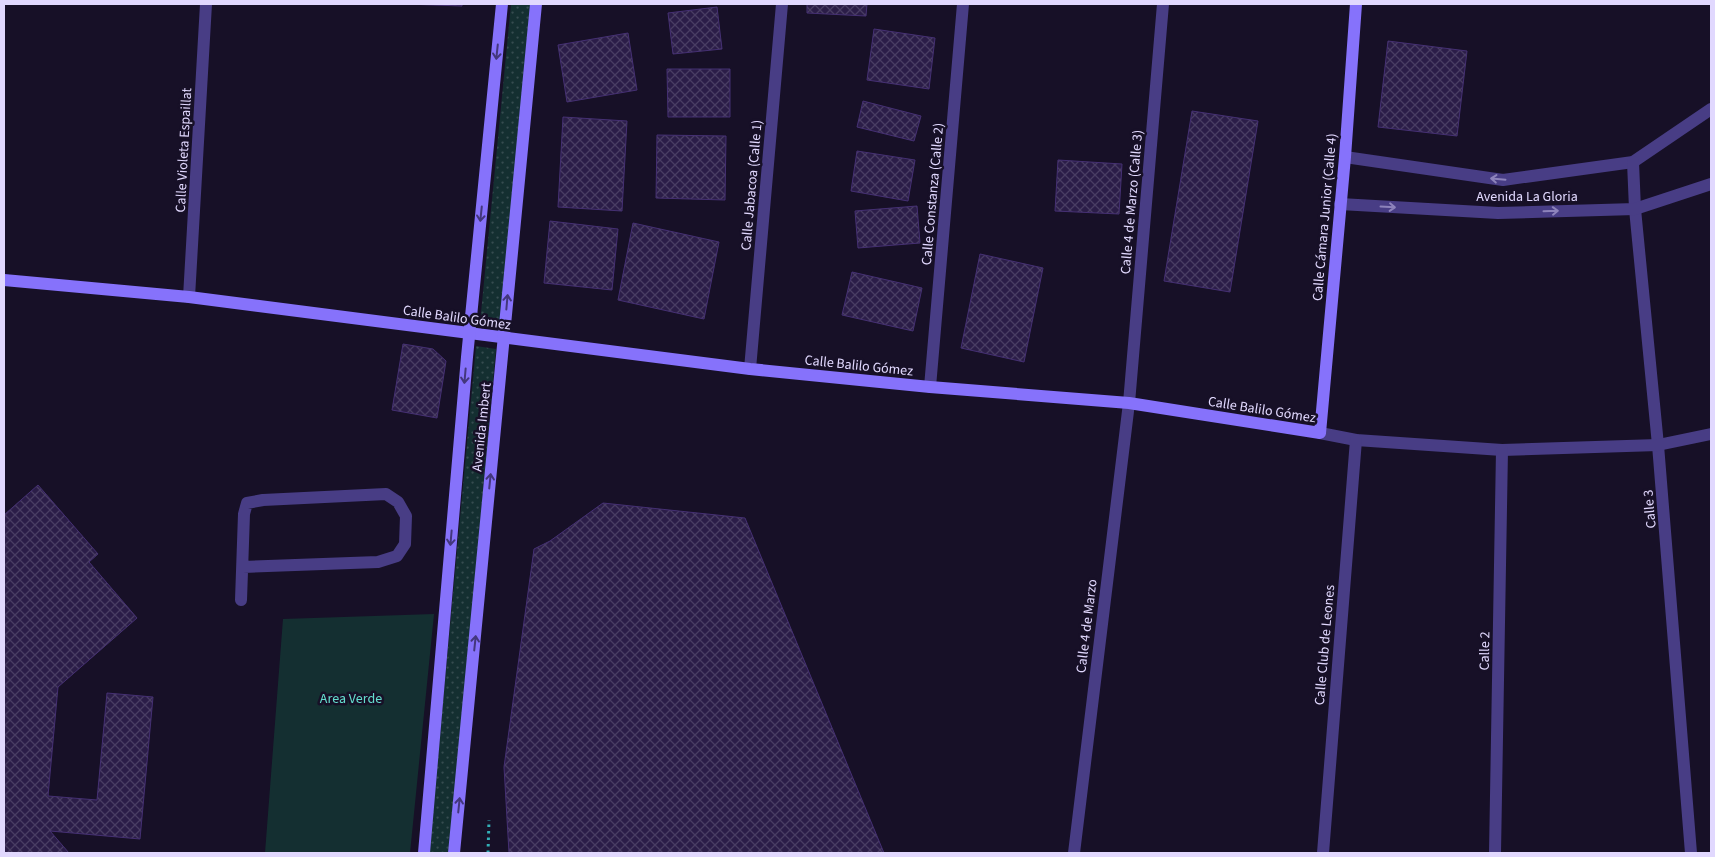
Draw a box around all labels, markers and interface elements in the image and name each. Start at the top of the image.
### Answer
one-way arrow [492,44,502,60]
street label: Calle Violeta Espaillat [171,87,197,213]
street label: Calle Jabacoa (Calle 1) [736,119,768,251]
street label: Calle Constanza (Calle 2) [917,122,949,266]
street label: Calle 4 de Marzo (Calle 3) [1116,129,1148,275]
street label: Calle Cámara Junior (Calle 4) [1308,132,1342,302]
one-way arrow [1490,174,1506,183]
street label: Avenida La Gloria [1476,187,1578,207]
one-way arrow [1380,202,1396,211]
one-way arrow [476,206,486,222]
one-way arrow [1542,206,1558,216]
one-way arrow [503,294,512,310]
street label: Calle Balilo Gómez [402,301,512,335]
street label: Calle Balilo Gómez [804,350,914,382]
one-way arrow [460,367,470,383]
street label: Avenida Imbert [467,381,497,473]
street label: Calle Balilo Gómez [1206,392,1317,428]
one-way arrow [486,474,495,490]
street label: Calle 3 [1638,489,1662,529]
one-way arrow [446,529,456,545]
street label: Calle 4 de Marzo [1071,578,1103,674]
street label: Calle Club de Leones [1310,584,1340,706]
street label: Calle 2 [1475,631,1495,671]
one-way arrow [470,635,480,651]
park label: Area Verde [320,689,382,709]
one-way arrow [454,797,464,813]

